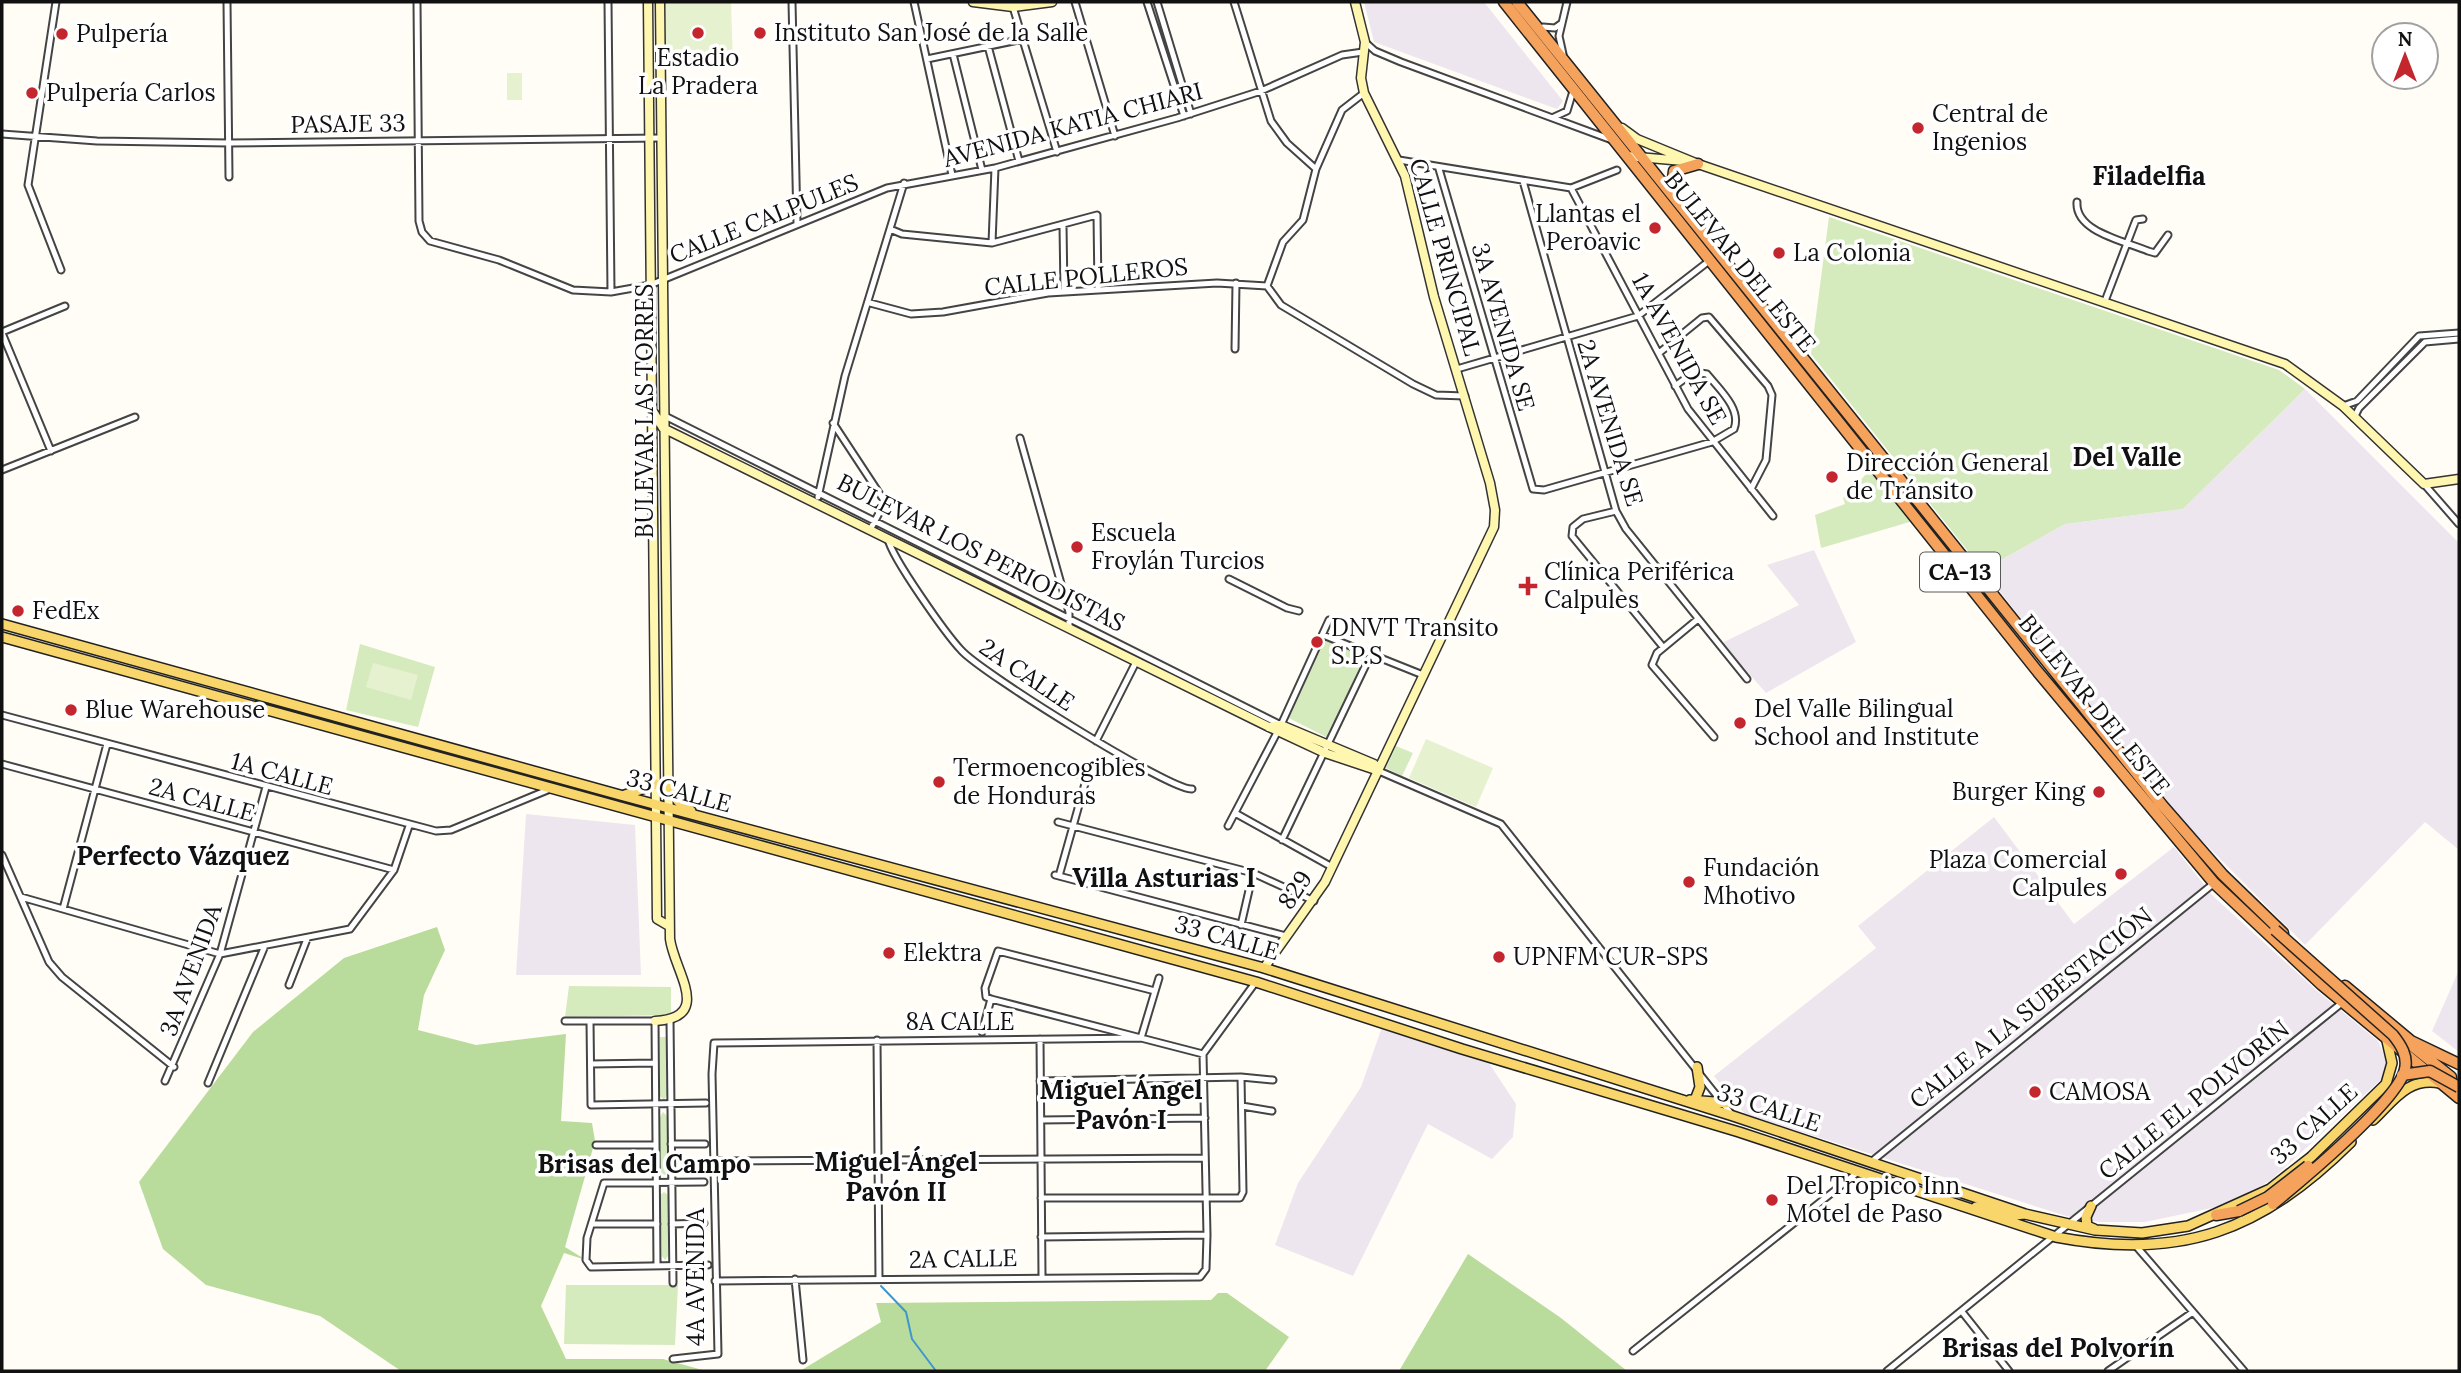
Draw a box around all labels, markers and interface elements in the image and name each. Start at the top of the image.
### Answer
place label: Instituto San José de la Salle [774,17,1088,48]
place label: Pulpería [76,18,168,49]
north arrow [2370,21,2440,91]
marker: Estadio La Pradera [690,25,706,41]
marker: Instituto San José de la Salle [752,25,768,41]
marker: Pulpería [54,26,70,42]
text: N [2398,27,2413,51]
place label: Estadio La Pradera [638,42,758,101]
street label: AVENIDA KATIA CHIARI [939,75,1206,174]
place label: Pulpería Carlos [46,77,216,108]
marker: Pulpería Carlos [24,85,40,101]
place label: Central de Ingenios [1932,98,2048,157]
street label: PASAJE 33 [290,107,406,140]
marker: Central de Ingenios [1910,120,1926,136]
street label: CALLE PRINCIPAL [1403,155,1488,359]
district label: Filadelfia [2092,159,2206,192]
street label: BULEVAR DEL ESTE [1658,165,1823,359]
street label: CALLE CALPULES [665,167,863,271]
place label: Llantas el Peroavic [1535,198,1641,257]
marker: Llantas el Peroavic [1647,220,1663,236]
place label: La Colonia [1793,237,1911,268]
street label: 3A AVENIDA SE [1465,239,1542,414]
marker: La Colonia [1771,245,1787,261]
street label: CALLE POLLEROS [983,250,1189,303]
street label: 1A AVENIDA SE [1625,267,1734,430]
street label: BULEVAR LAS TORRES [629,284,660,538]
street label: 2A AVENIDA SE [1570,336,1651,510]
district label: Del Valle [2073,440,2181,473]
place label: Dirección General de Tránsito [1846,447,2049,506]
street label: BULEVAR LOS PERIODISTAS [832,466,1130,639]
marker: Dirección General de Tránsito [1824,469,1840,485]
place label: Escuela Froylán Turcios [1091,517,1265,576]
marker: Escuela Froylán Turcios [1069,539,1085,555]
road number: CA-13 [1920,552,2000,592]
place label: Clínica Periférica Calpules [1544,556,1734,615]
marker: Clínica Periférica Calpules [1518,576,1538,596]
place label: FedEx [32,595,100,626]
marker: FedEx [10,603,26,619]
street label: BULEVAR DEL ESTE [2012,608,2177,802]
place label: DNVT Transito S.P.S [1331,612,1499,671]
street label: 2A CALLE [974,631,1081,718]
marker: DNVT Transito S.P.S [1309,634,1325,650]
place label: Del Valle Bilingual School and Institute [1754,693,1979,752]
place label: Blue Warehouse [85,694,265,725]
marker: Blue Warehouse [63,702,79,718]
marker: Del Valle Bilingual School and Institute [1732,715,1748,731]
street label: 1A CALLE [228,745,337,802]
place label: Termoencogibles de Honduras [953,752,1146,811]
street label: 33 CALLE [623,762,735,819]
street label: 2A CALLE [146,771,259,829]
marker: Termoencogibles de Honduras [931,774,947,790]
place label: Burger King [1952,776,2086,807]
marker: Burger King [2091,784,2107,800]
district label: Perfecto Vázquez [76,839,290,872]
place label: Plaza Comercial Calpules [1929,844,2107,903]
place label: Fundación Mhotivo [1703,852,1820,911]
district label: Villa Asturias I [1072,861,1256,894]
street label: 829 [1270,864,1319,915]
marker: Plaza Comercial Calpules [2113,866,2129,882]
marker: Fundación Mhotivo [1681,874,1697,890]
street label: 3A AVENIDA [152,899,229,1040]
street label: CALLE A LA SUBESTACIÓN [1903,900,2158,1115]
street label: 33 CALLE [1171,908,1283,967]
place label: Elektra [903,937,982,968]
place label: UPNFM CUR-SPS [1513,941,1708,972]
marker: Elektra [881,945,897,961]
marker: UPNFM CUR-SPS [1491,949,1507,965]
street label: 8A CALLE [905,1006,1015,1037]
street label: CALLE EL POLVORÍN [2092,1013,2295,1186]
district label: Miguel Ángel Pavón I [1039,1073,1203,1136]
street label: 33 CALLE [1713,1076,1825,1139]
place label: CAMOSA [2049,1076,2151,1107]
street label: 33 CALLE [2263,1076,2364,1171]
marker: CAMOSA [2027,1084,2043,1100]
district label: Miguel Ángel Pavón II [814,1145,978,1208]
district label: Brisas del Campo [537,1147,751,1180]
place label: Del Tropico Inn Motel de Paso [1786,1170,1960,1229]
marker: Del Tropico Inn Motel de Paso [1764,1192,1780,1208]
street label: 4A AVENIDA [680,1207,711,1346]
street label: 2A CALLE [908,1242,1017,1275]
district label: Brisas del Polvorín [1942,1331,2175,1364]

